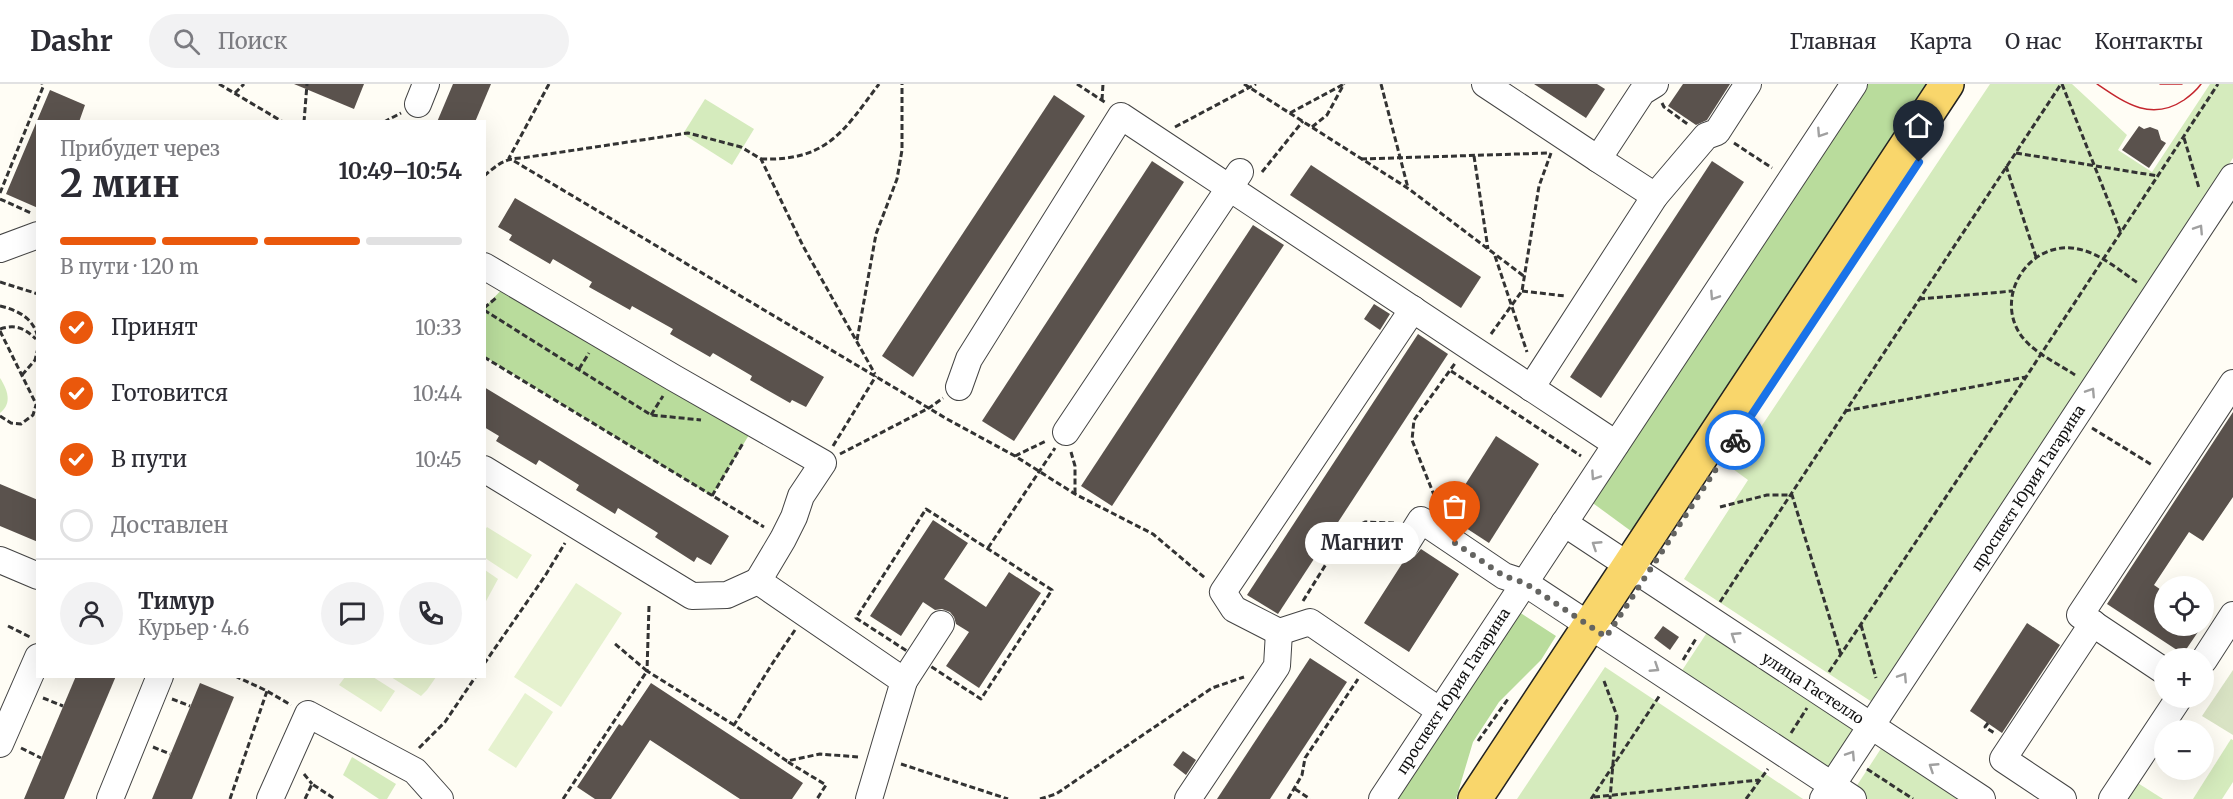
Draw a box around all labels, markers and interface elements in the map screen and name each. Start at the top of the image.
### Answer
search box [149,14,569,68]
text: Dashr [30,23,113,59]
icon: search [170,25,203,58]
text: Поиск [218,27,287,55]
text: Главная [1790,28,1877,55]
text: Карта [1910,28,1972,55]
text: О нас [2005,28,2062,55]
text: Контакты [2095,28,2203,55]
pin [1893,100,1944,162]
icon: home [1902,109,1935,142]
one-way arrow [1817,127,1829,137]
text: Прибудет через [60,136,220,161]
text: 10:49–10:54 [339,157,462,185]
text: 2 мин [60,159,180,208]
one-way arrow [2191,225,2203,235]
text: В пути · 120 m [60,254,199,279]
one-way arrow [1710,289,1721,300]
icon: check [60,311,93,344]
text: Принят [111,313,198,341]
text: 10:33 [415,315,462,340]
icon: check [60,377,93,410]
text: Готовится [111,379,228,407]
text: 10:44 [413,381,462,406]
one-way arrow [2084,387,2095,398]
street label: проспект Юрия Гагарина [1967,401,2089,575]
courier [1705,410,1765,470]
icon: bike [1719,424,1752,457]
icon: check [60,443,93,476]
text: В пути [111,445,187,473]
text: 10:45 [415,447,462,472]
one-way arrow [1591,469,1602,480]
pin [1429,481,1480,543]
icon: bag [1438,490,1471,523]
text: Доставлен [111,511,228,539]
callout: Магнит [1305,522,1419,564]
text: Магнит [1321,530,1403,555]
one-way arrow [1592,541,1603,552]
map controls [2154,576,2214,780]
button: locate [2154,576,2214,636]
button: person [60,582,123,645]
button: chat [321,582,384,645]
button: phone [399,582,462,645]
text: Тимур [138,587,215,615]
street label: проспект Юрия Гагарина [1392,604,1514,778]
text: Курьер · 4.6 [138,615,249,640]
one-way arrow [1731,632,1741,644]
street label: улица Гастелло [1758,648,1868,728]
button: + [2154,648,2214,708]
one-way arrow [1648,661,1659,672]
one-way arrow [1896,673,1907,684]
button: − [2154,720,2214,780]
one-way arrow [1844,751,1855,762]
one-way arrow [1929,763,1940,774]

